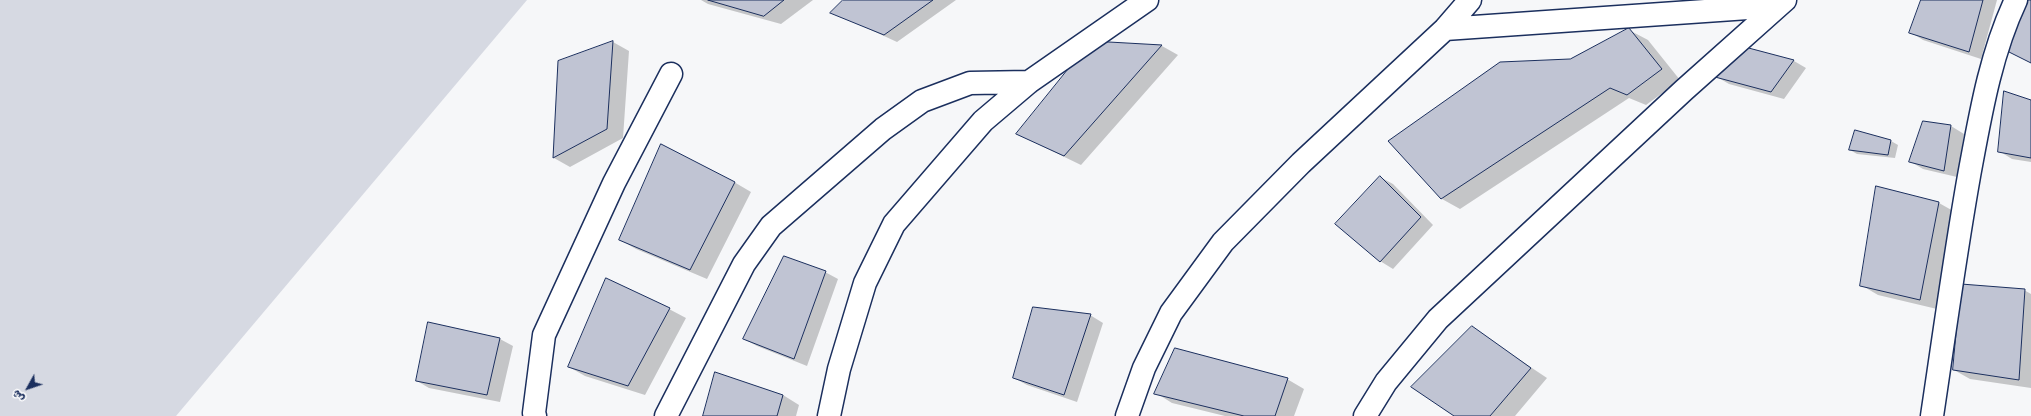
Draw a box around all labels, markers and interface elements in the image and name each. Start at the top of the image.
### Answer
north arrow [8,368,48,408]
text: ش [9,387,28,405]

